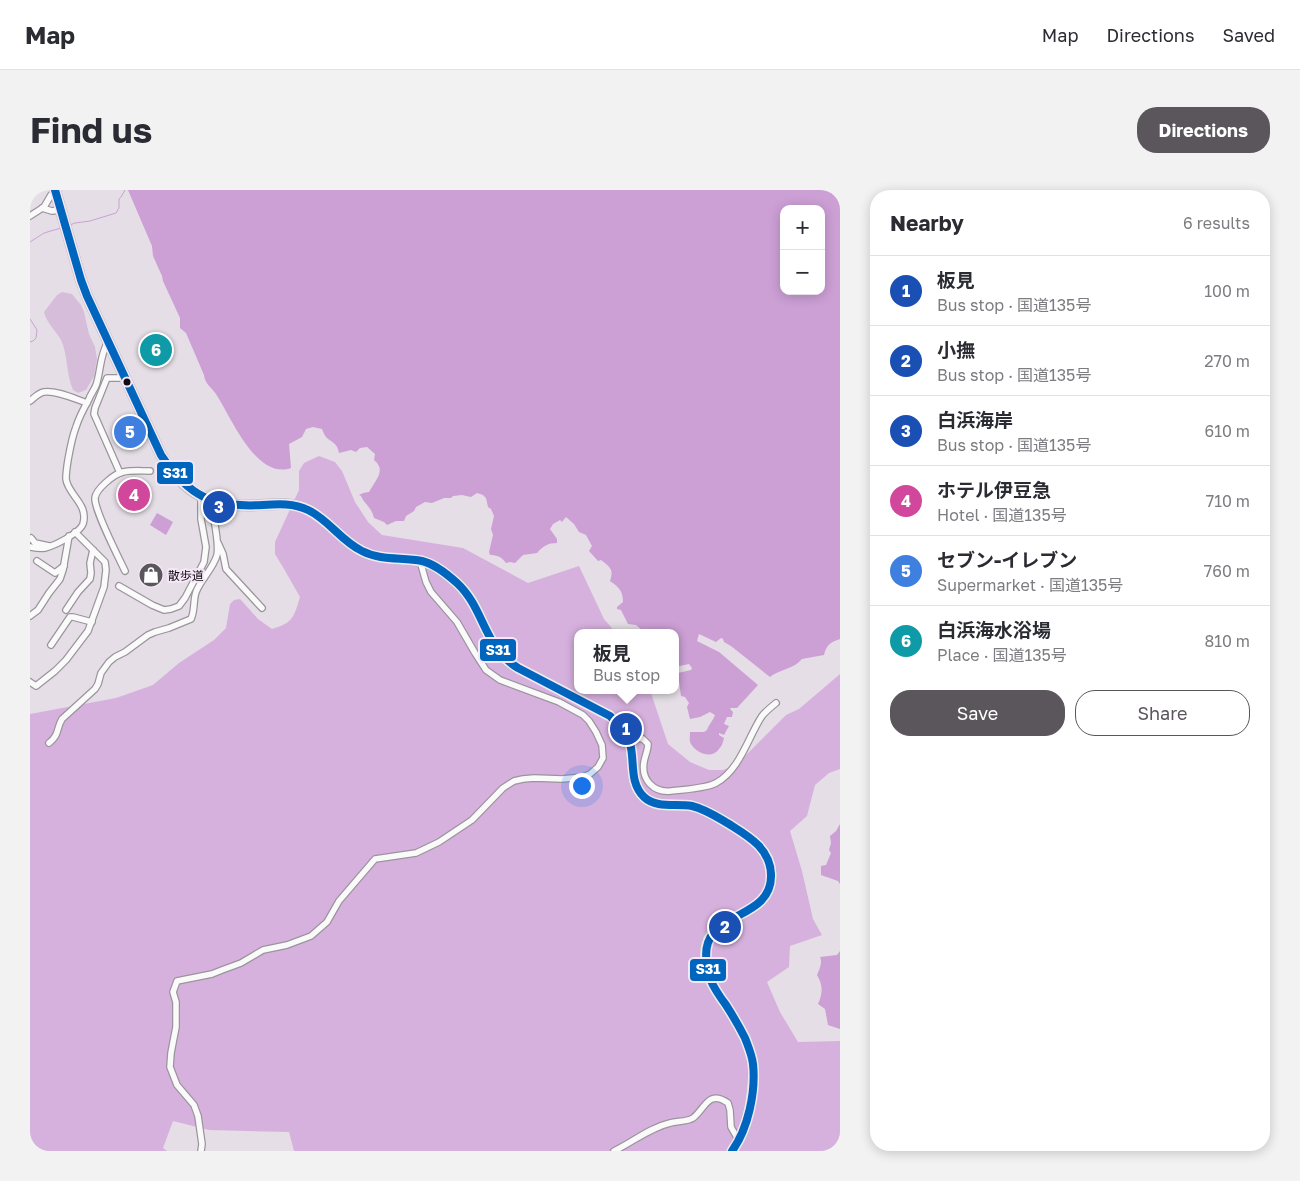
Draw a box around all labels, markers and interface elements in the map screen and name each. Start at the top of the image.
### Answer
text: Map [25,20,75,49]
text: Map [1042,24,1078,46]
text: Directions [1106,24,1194,46]
text: Saved [1222,24,1275,46]
button: Directions [1137,107,1270,153]
text: Find us [30,109,152,151]
map controls [780,205,825,295]
button: + [780,205,825,250]
text: Nearby [890,210,964,236]
text: 6 results [1183,213,1250,233]
button: − [780,250,825,295]
text: 板見 [937,268,975,291]
text: 1 [902,281,910,301]
text: 100 m [1204,281,1250,301]
text: Bus stop · 国道135号 [937,295,1091,315]
pin: 6 [140,331,172,369]
text: 小撫 [937,338,975,361]
text: 2 [901,351,911,371]
text: 270 m [1204,351,1250,371]
text: Bus stop · 国道135号 [937,365,1091,385]
unlabelled marker [122,377,132,387]
text: 白浜海岸 [937,408,1013,431]
pin: 5 [114,413,146,451]
text: 3 [901,421,911,441]
text: 610 m [1204,421,1250,441]
text: Bus stop · 国道135号 [937,435,1091,455]
line badge: S31 [156,461,194,485]
text: S31 [162,464,188,481]
pin: 4 [118,476,150,514]
text: ホテル伊豆急 [937,478,1051,501]
pin: 3 [203,488,235,526]
text: 4 [901,491,911,511]
text: 710 m [1206,491,1250,511]
text: Hotel · 国道135号 [937,505,1067,525]
text: セブン-イレブン [937,548,1077,571]
text: 5 [901,561,911,581]
text: 760 m [1204,561,1250,581]
shop icon: 散歩道 [138,562,164,588]
place label: 散歩道 [168,568,204,583]
text: Supermarket · 国道135号 [937,575,1123,595]
text: 白浜海水浴場 [937,618,1051,641]
popup [574,629,679,694]
text: 6 [901,631,911,651]
text: 810 m [1204,631,1250,651]
line badge: S31 [479,638,517,662]
text: S31 [485,641,511,658]
text: 板見 [593,641,631,664]
text: Place · 国道135号 [937,645,1067,665]
text: Bus stop [593,665,660,685]
button: Save [890,690,1065,736]
button: Share [1075,690,1250,736]
pin: 1 [610,710,642,748]
your location [569,773,595,799]
pin: 2 [709,908,741,946]
line badge: S31 [689,958,727,982]
text: S31 [695,960,721,977]

